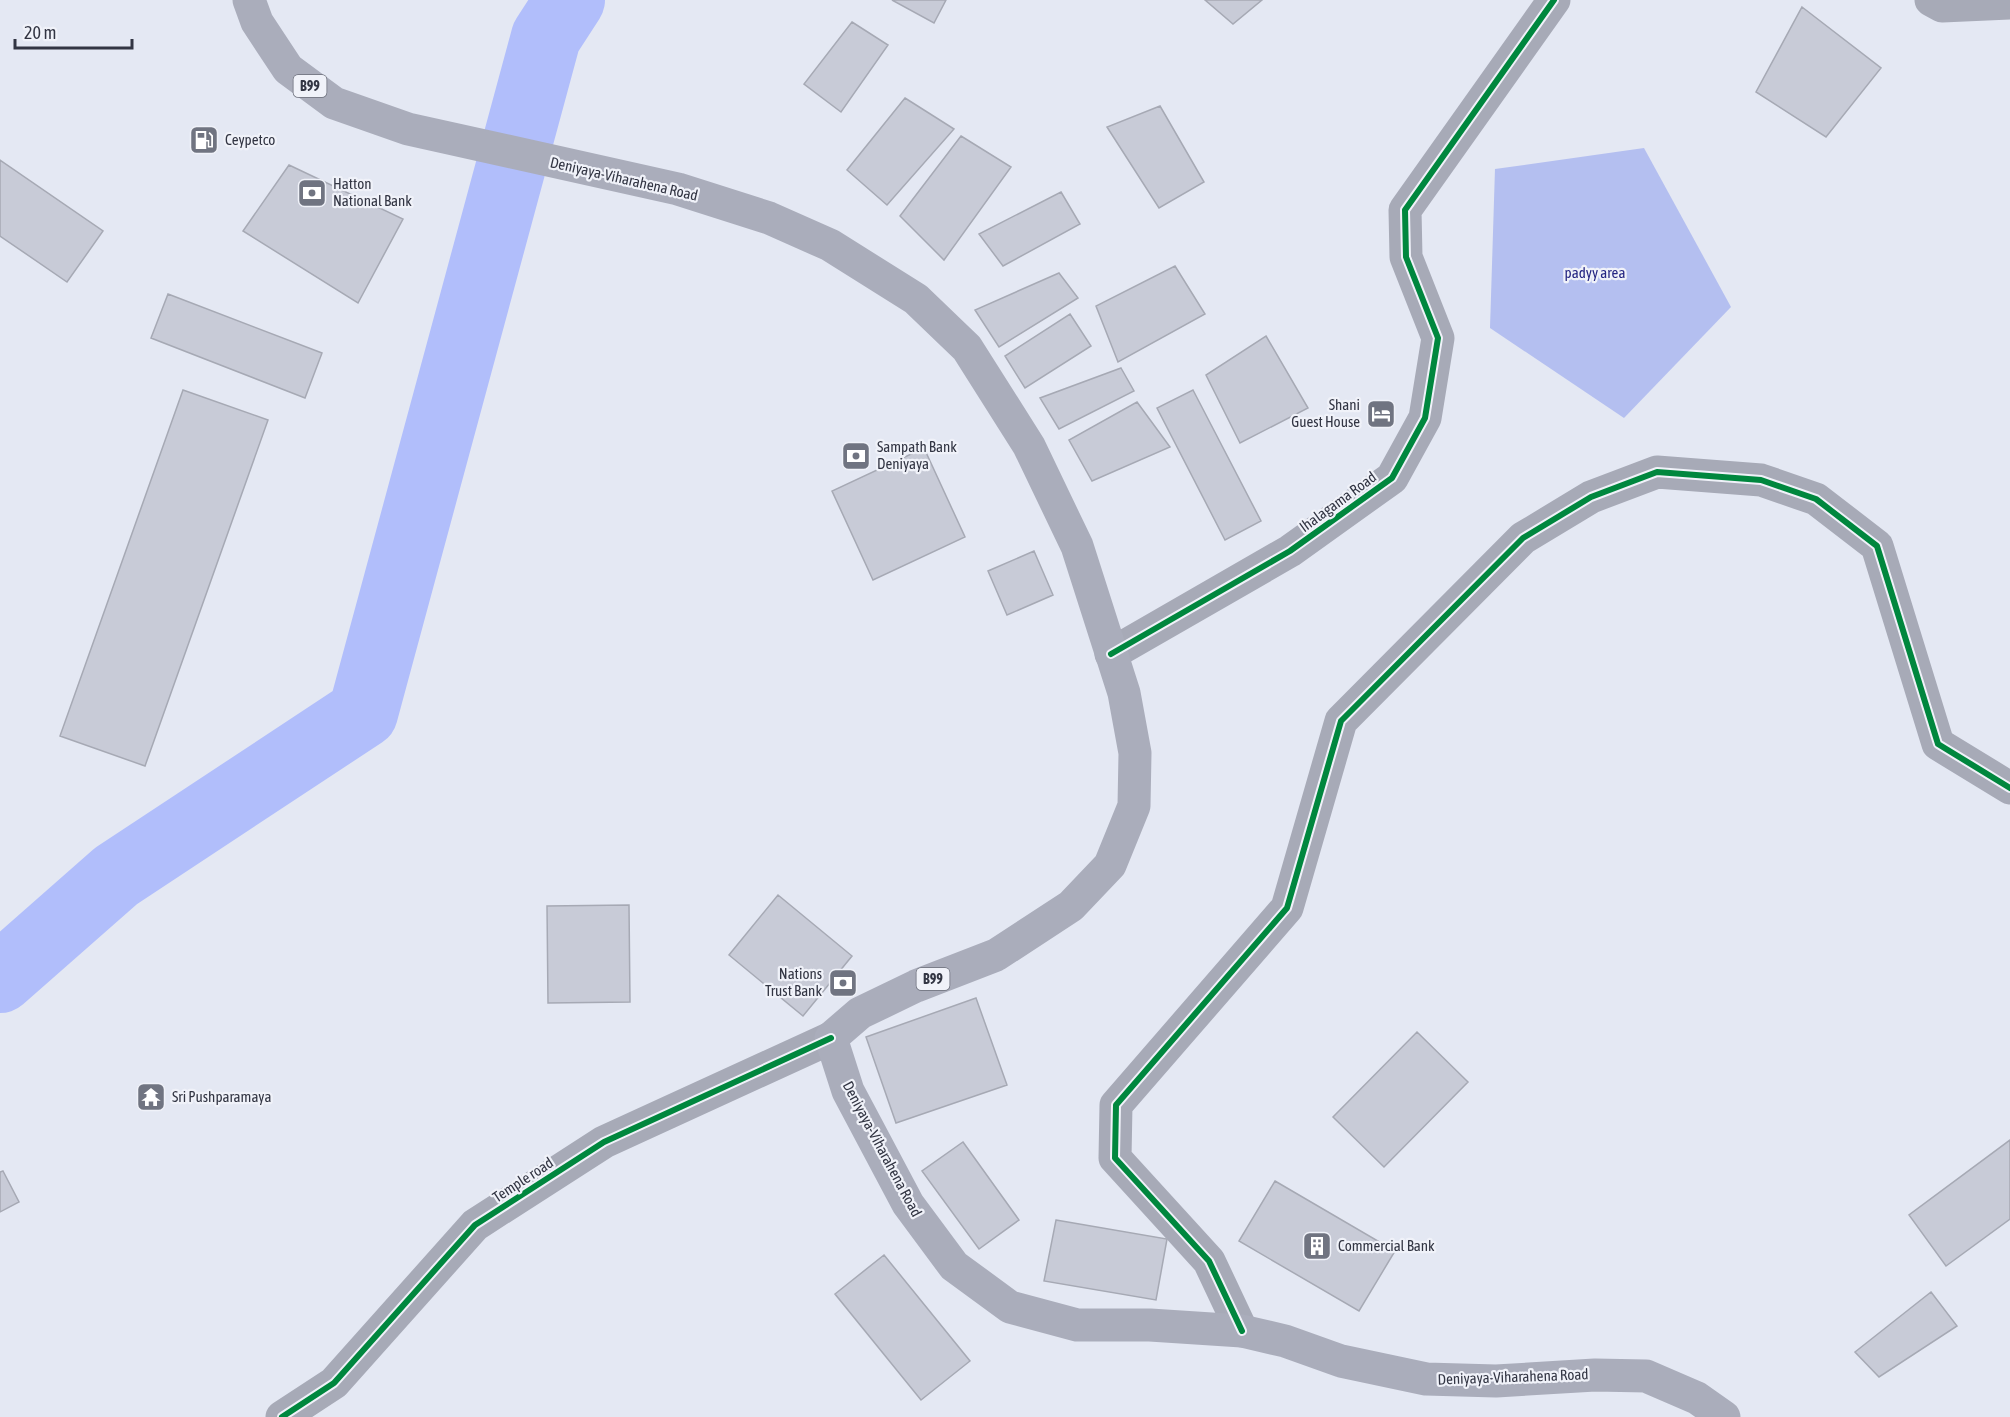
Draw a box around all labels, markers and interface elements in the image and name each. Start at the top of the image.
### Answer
scale bar [15,12,132,50]
text: 20 m [24,22,56,43]
road number: B99 [294,75,326,97]
fuel station icon: Ceypetco [188,124,220,156]
place label: Ceypetco [225,131,275,148]
street label: Deniyaya-Viharahena Road [549,153,700,204]
place label: Hatton National Bank [333,175,412,209]
bank icon: Hatton National Bank [296,177,328,209]
park label: padyy area [1565,264,1625,281]
place label: Shani Guest House [1291,396,1360,430]
hotel icon: Shani Guest House [1365,398,1397,430]
place label: Sampath Bank Deniyaya [877,438,957,472]
bank icon: Sampath Bank Deniyaya [840,440,872,472]
street label: Ihalagama Road [1296,468,1379,535]
place label: Nations Trust Bank [765,965,822,999]
bank icon: Nations Trust Bank [827,967,859,999]
road number: B99 [916,968,950,990]
street label: Deniyaya-Viharahena Road [840,1078,925,1219]
temple icon: Sri Pushparamaya [135,1081,167,1113]
place label: Sri Pushparamaya [172,1088,271,1105]
street label: Temple road [489,1154,556,1205]
building icon: Commercial Bank [1301,1230,1333,1262]
place label: Commercial Bank [1338,1237,1435,1254]
street label: Deniyaya-Viharahena Road [1437,1365,1589,1388]

